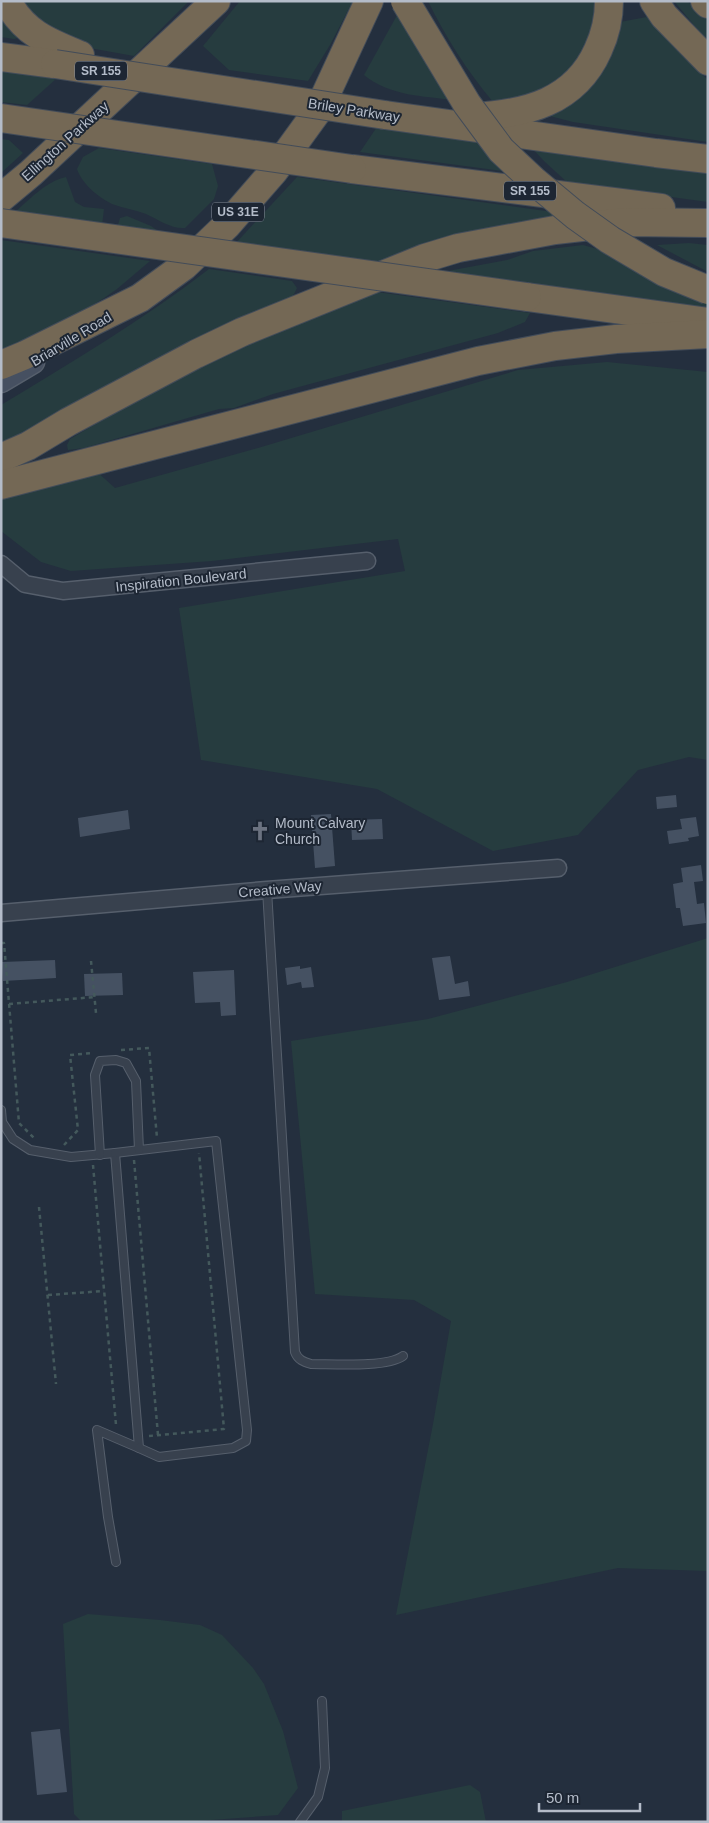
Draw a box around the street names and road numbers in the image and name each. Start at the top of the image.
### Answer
road number: SR 155 [75,61,127,80]
street label: Briley Parkway [307,95,401,125]
street label: Ellington Parkway [18,98,112,184]
road number: SR 155 [504,182,556,200]
road number: US 31E [212,202,264,222]
street label: Briarville Road [28,309,114,369]
street label: Inspiration Boulevard [115,565,247,595]
street label: Creative Way [238,877,322,901]

